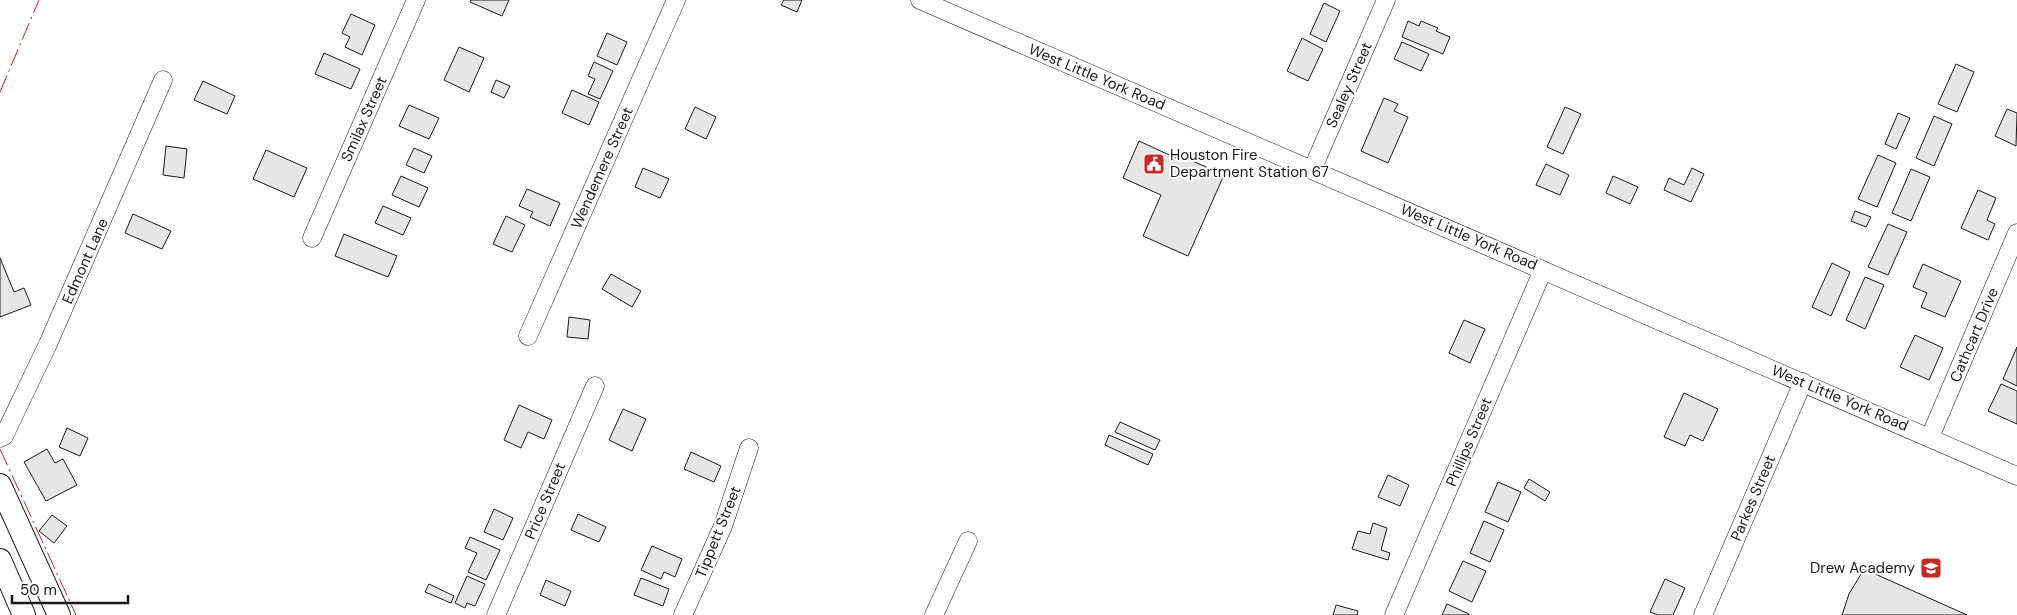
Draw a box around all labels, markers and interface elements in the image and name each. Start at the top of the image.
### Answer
street label: West Little York Road [1026,39,1168,115]
street label: Sealey Street [1321,39,1377,131]
street label: Smilax Street [336,73,392,165]
street label: Wendemere Street [566,104,638,232]
place label: Houston Fire Department Station 67 [1170,145,1329,182]
public building icon: Houston Fire Department Station 67 [1142,152,1166,176]
street label: West Little York Road [1398,199,1540,275]
street label: Edmont Lane [57,215,113,307]
street label: Cathcart Drive [1945,285,2003,385]
street label: West Little York Road [1769,360,1911,436]
street label: Phillips Street [1441,394,1497,489]
street label: Parkes Street [1726,452,1780,544]
street label: Price Street [520,459,570,542]
street label: Tippett Street [690,483,746,581]
school or university icon: Drew Academy [1919,556,1943,580]
place label: Drew Academy [1810,558,1916,578]
scale bar [12,572,129,604]
text: 50 m [20,580,57,600]

